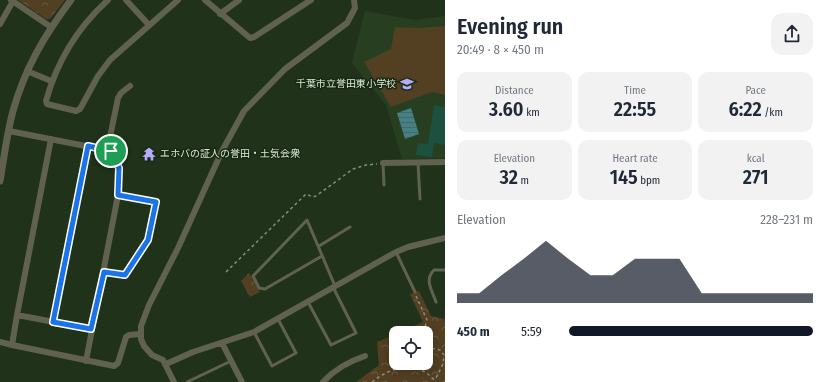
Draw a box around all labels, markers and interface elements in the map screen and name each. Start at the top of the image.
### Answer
text: Evening run [457,13,563,40]
button: share [771,13,813,55]
text: 20:49 · 8 × 450 m [457,42,544,57]
school or university icon: 千葉市立誉田東小学校 [399,76,415,92]
place label: 千葉市立誉田東小学校 [296,78,396,90]
text: Distance [495,84,534,97]
text: Time [624,84,646,97]
text: Pace [745,84,766,97]
text: 3.60 [489,97,524,121]
text: 22:55 [614,97,656,121]
text: 6:22 [728,97,762,121]
text: km [524,106,540,119]
text: /km [762,106,783,119]
pin [94,134,128,168]
icon: arrive [100,140,122,162]
temple icon: エホバの証人の誉田・土気会衆 [141,146,157,162]
place label: エホバの証人の誉田・土気会衆 [160,148,300,160]
text: Elevation [494,152,535,165]
text: Heart rate [612,152,658,165]
text: kcal [747,152,765,165]
text: 32 [500,165,518,189]
text: 145 [610,165,638,189]
text: 271 [743,165,768,189]
text: m [518,174,529,187]
text: bpm [638,174,660,187]
text: Elevation [457,212,506,227]
text: 228–231 m [760,212,813,227]
text: 450 m [457,324,490,339]
text: 5:59 [521,324,542,339]
map controls [389,326,433,370]
button: locate [389,326,433,370]

